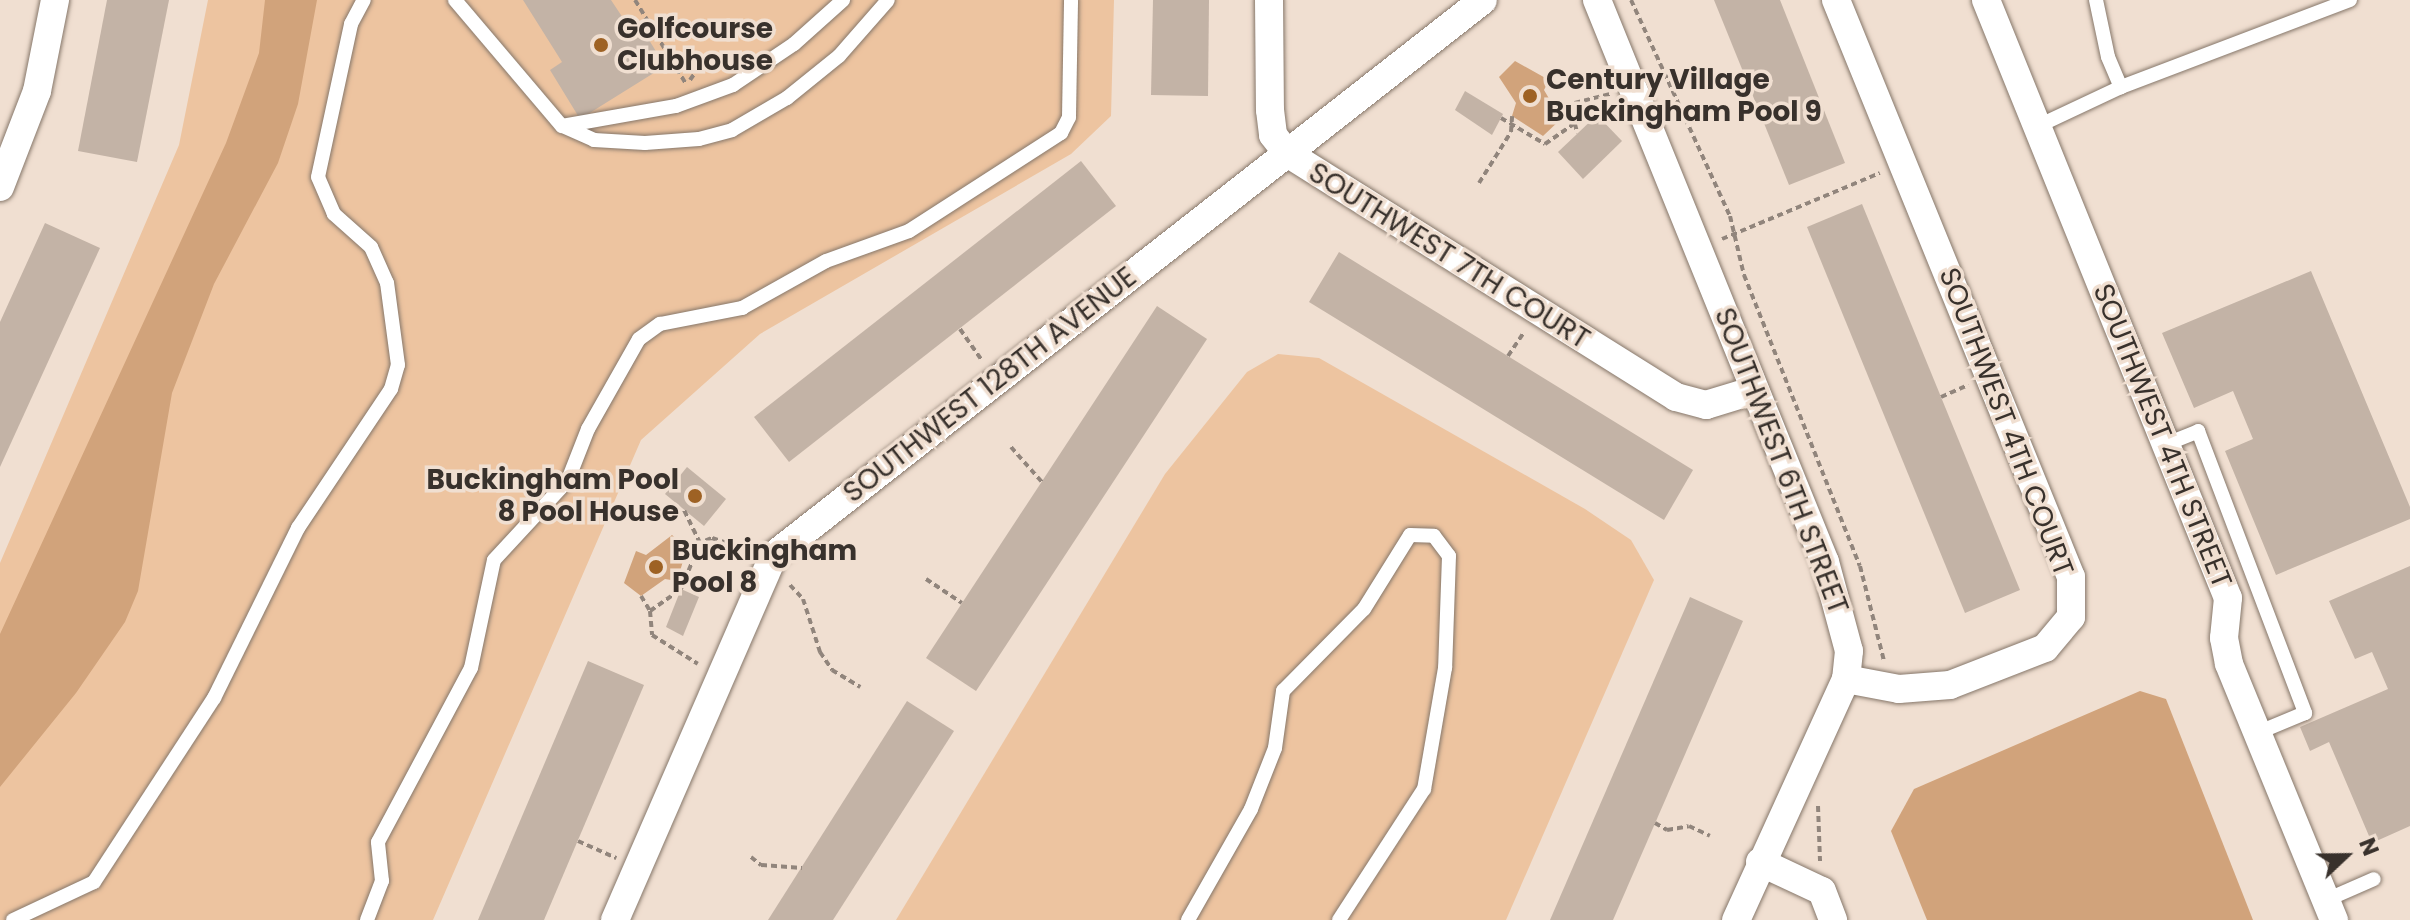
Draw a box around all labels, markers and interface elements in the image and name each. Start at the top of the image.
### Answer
place label: Golfcourse Clubhouse [617,12,773,78]
marker: Golfcourse Clubhouse [592,36,610,54]
place label: Century Village Buckingham Pool 9 [1546,63,1822,129]
marker: Century Village Buckingham Pool 9 [1521,87,1539,105]
street label: SOUTHWEST 7TH COURT [1302,156,1596,356]
street label: SOUTHWEST 128TH AVENUE [837,260,1143,510]
street label: SOUTHWEST 4TH COURT [1932,263,2080,581]
street label: SOUTHWEST 4TH STREET [2086,279,2238,593]
street label: SOUTHWEST 6TH STREET [1707,303,1855,619]
place label: Buckingham Pool 8 Pool House [426,463,679,529]
marker: Buckingham Pool 8 Pool House [686,487,704,505]
place label: Buckingham Pool 8 [672,534,857,600]
marker: Buckingham Pool 8 [647,558,665,576]
north arrow [2306,816,2386,896]
text: N [2351,833,2386,860]

